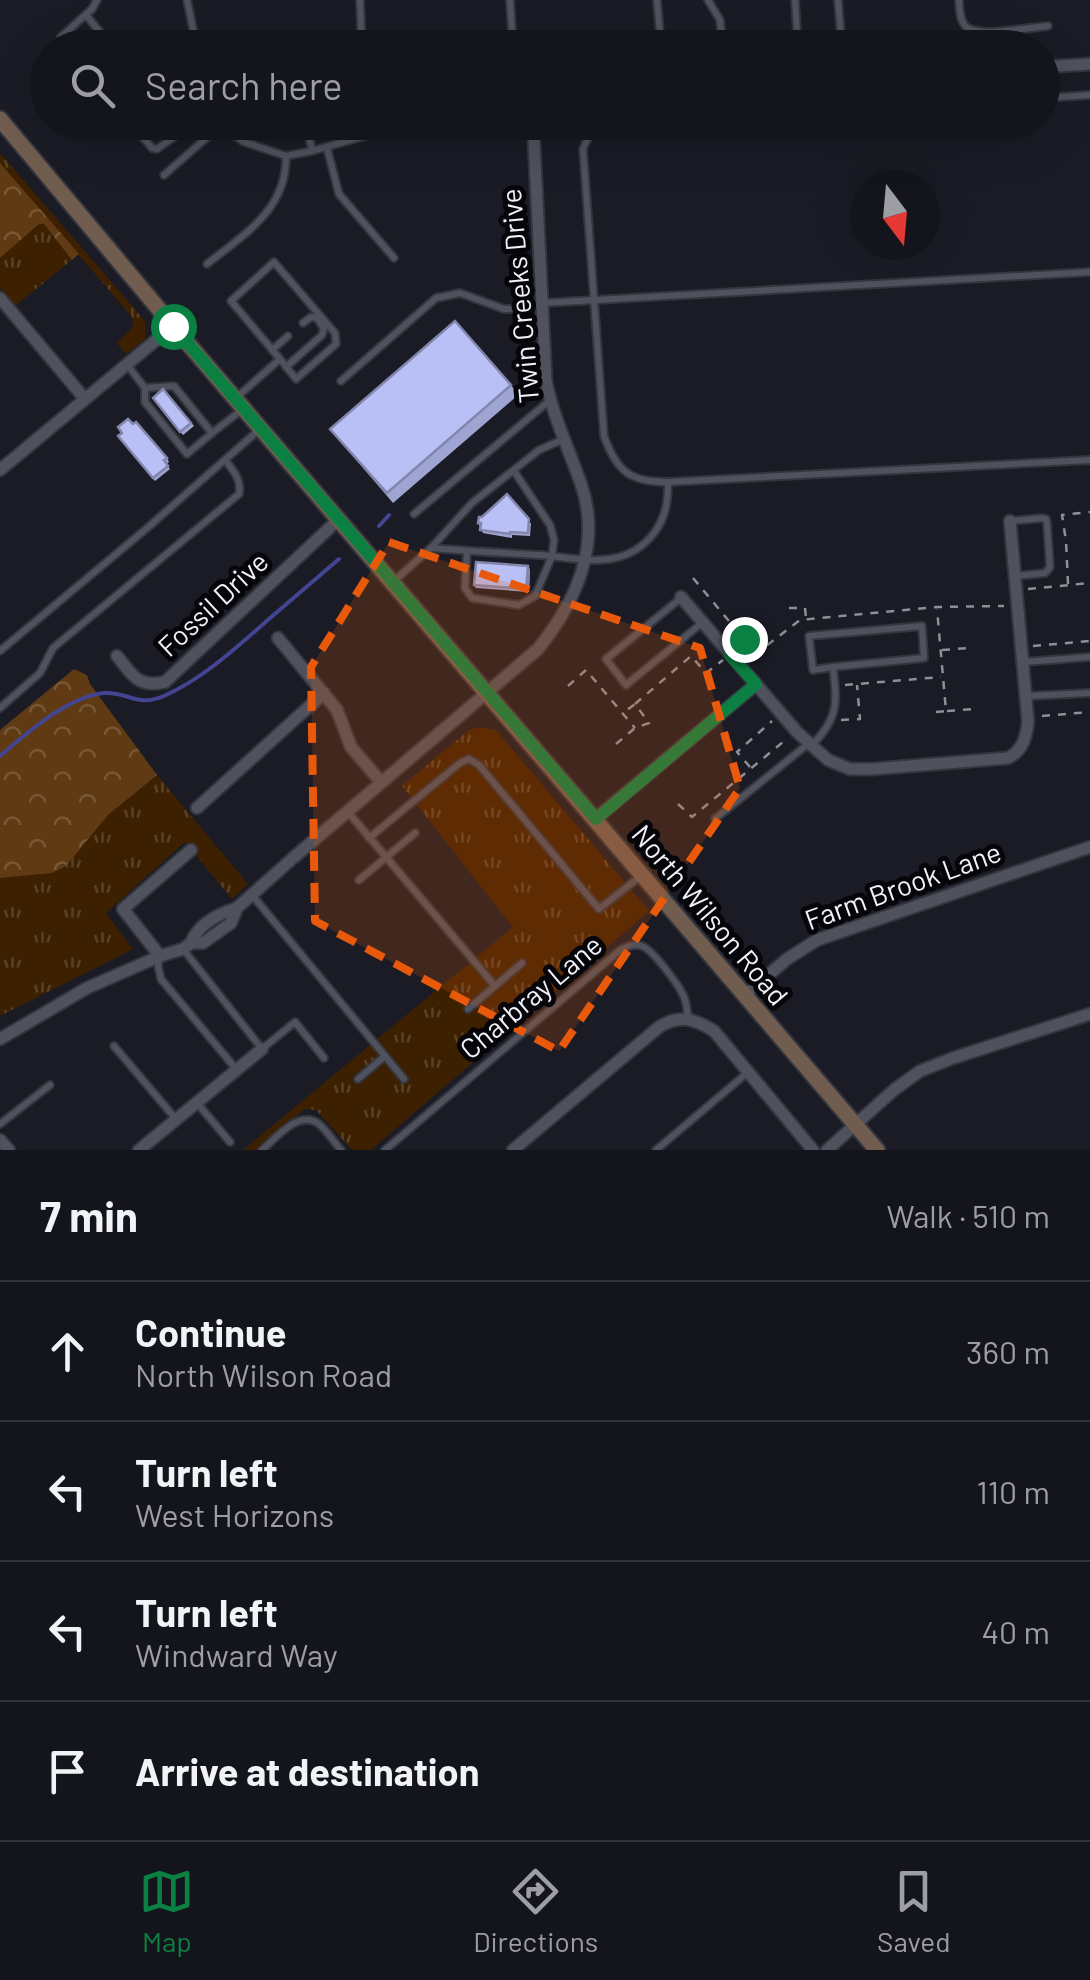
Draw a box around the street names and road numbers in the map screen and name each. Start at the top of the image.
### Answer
street label: Twin Creeks Drive [493,187,545,405]
street label: Fossil Drive [150,544,274,663]
street label: North Wilson Road [625,817,796,1012]
street label: Farm Brook Lane [800,834,1005,936]
street label: Charbray Lane [453,927,608,1065]

